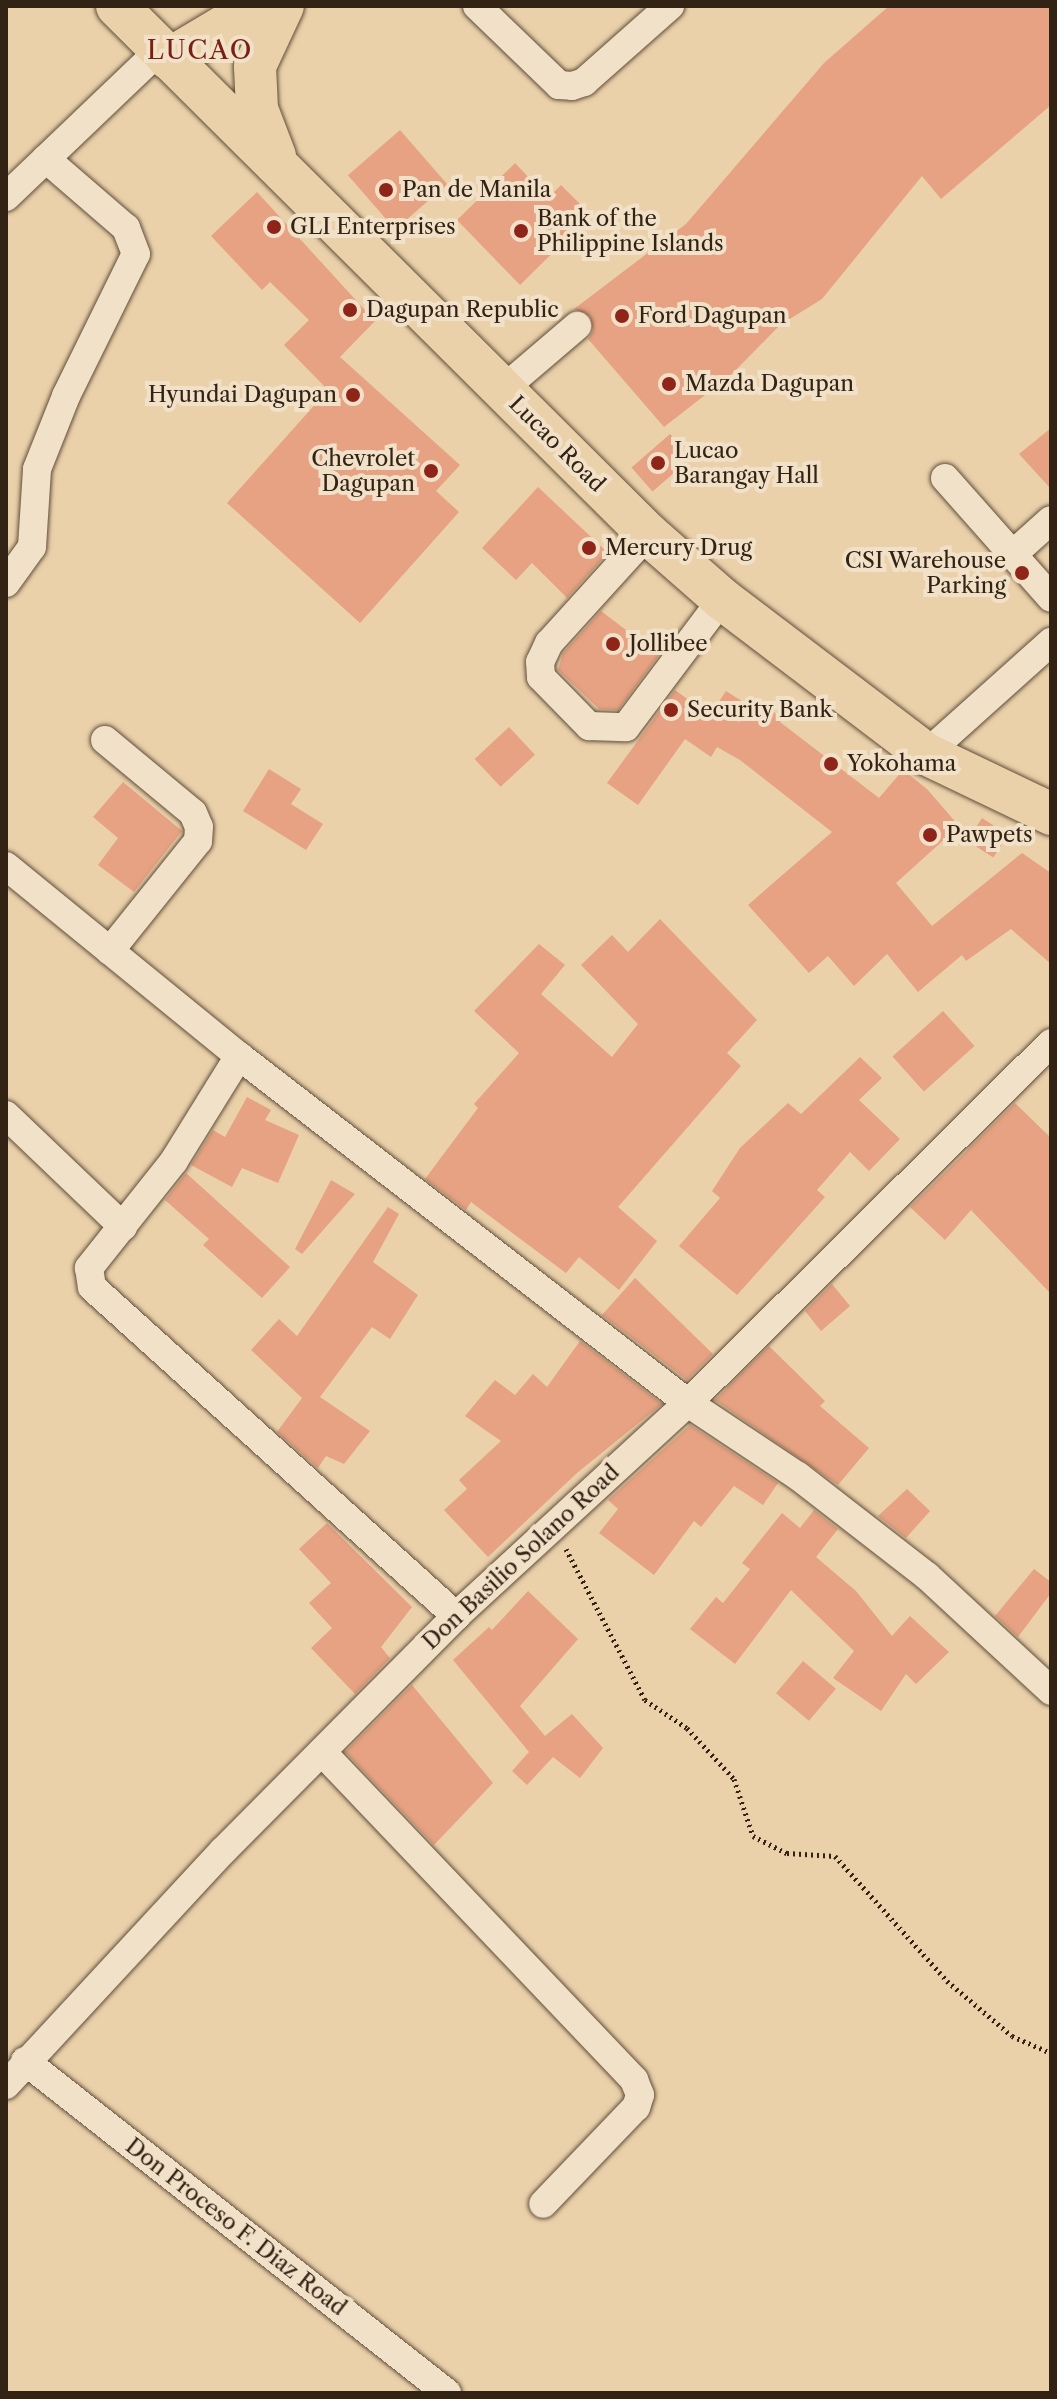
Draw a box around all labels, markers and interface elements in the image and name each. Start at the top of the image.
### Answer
district label: LUCAO [147,35,253,67]
place label: Pan de Manila [402,177,551,203]
marker: Pan de Manila [377,181,395,199]
place label: Bank of the Philippine Islands [537,205,724,256]
place label: GLI Enterprises [290,214,456,240]
marker: GLI Enterprises [265,218,283,236]
marker: Bank of the Philippine Islands [512,222,530,240]
place label: Dagupan Republic [366,297,559,323]
marker: Dagupan Republic [341,301,359,319]
place label: Ford Dagupan [638,303,787,329]
marker: Ford Dagupan [613,307,631,325]
place label: Mazda Dagupan [685,371,854,397]
marker: Mazda Dagupan [660,375,678,393]
place label: Hyundai Dagupan [148,382,337,408]
marker: Hyundai Dagupan [344,386,362,404]
street label: Lucao Road [504,391,610,497]
place label: Lucao Barangay Hall [674,437,820,488]
place label: Chevrolet Dagupan [311,445,415,496]
marker: Lucao Barangay Hall [649,454,667,472]
marker: Chevrolet Dagupan [422,462,440,480]
place label: Mercury Drug [605,535,753,561]
marker: Mercury Drug [580,539,598,557]
place label: CSI Warehouse Parking [844,547,1006,598]
marker: CSI Warehouse Parking [1013,564,1031,582]
place label: Jollibee [629,631,708,657]
marker: Jollibee [604,635,622,653]
place label: Security Bank [687,697,833,723]
marker: Security Bank [662,701,680,719]
place label: Yokohama [847,751,956,777]
marker: Yokohama [822,755,840,773]
place label: Pawpets [946,822,1033,848]
marker: Pawpets [921,826,939,844]
street label: Don Basilio Solano Road [417,1459,625,1655]
street label: Don Proceso F. Diaz Road [120,2133,352,2321]

